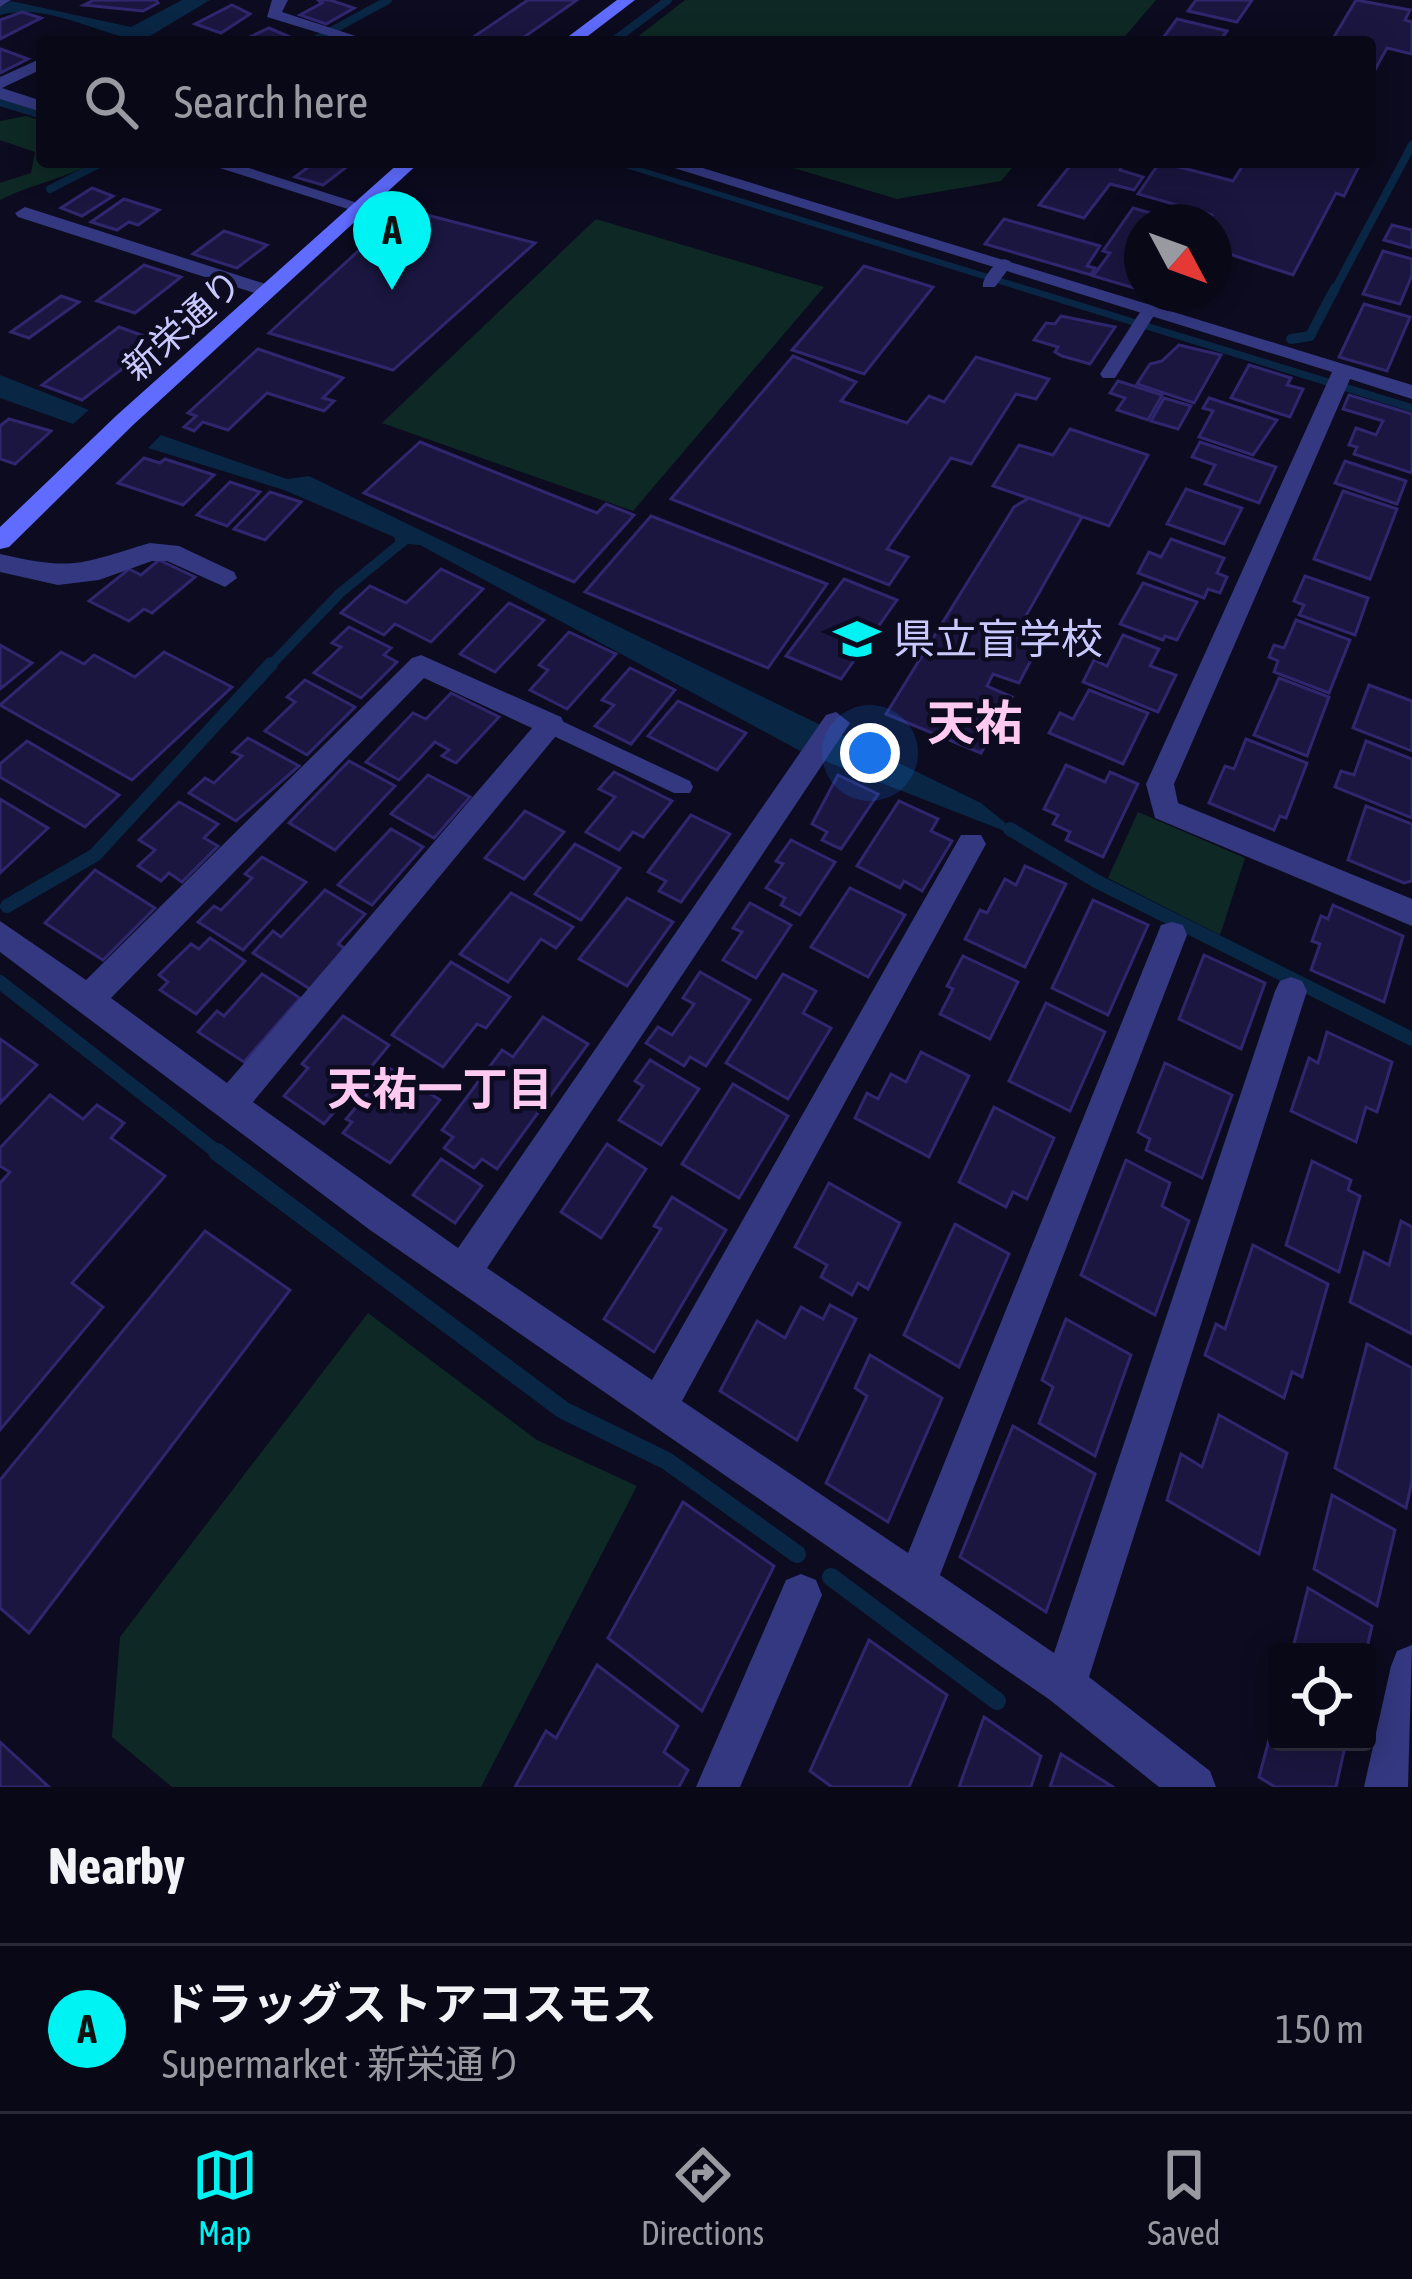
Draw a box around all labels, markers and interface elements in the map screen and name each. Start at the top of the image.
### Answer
search box [36,36,1376,168]
icon: search [78,69,144,135]
text: Search here [174,76,368,128]
pin: A [353,191,431,290]
north arrow [1124,204,1232,312]
street label: 新栄通り [114,261,250,389]
school or university icon: 県立盲学校 [832,614,882,664]
place label: 県立盲学校 [893,615,1103,663]
district label: 天祐 [927,695,1023,750]
your location [840,723,900,783]
district label: 天祐一丁目 [327,1063,553,1115]
map controls [1268,1643,1376,1751]
button: locate [1268,1643,1376,1751]
text: Nearby [48,1836,185,1895]
text: ドラッグストアコスモス [162,1978,657,2030]
text: A [77,2007,97,2051]
text: 150 m [1276,2007,1364,2051]
text: Supermarket · 新栄通り [162,2042,523,2086]
tab: Map [192,2142,258,2252]
tab: Directions [641,2142,764,2252]
tab: Saved [1147,2142,1220,2252]

